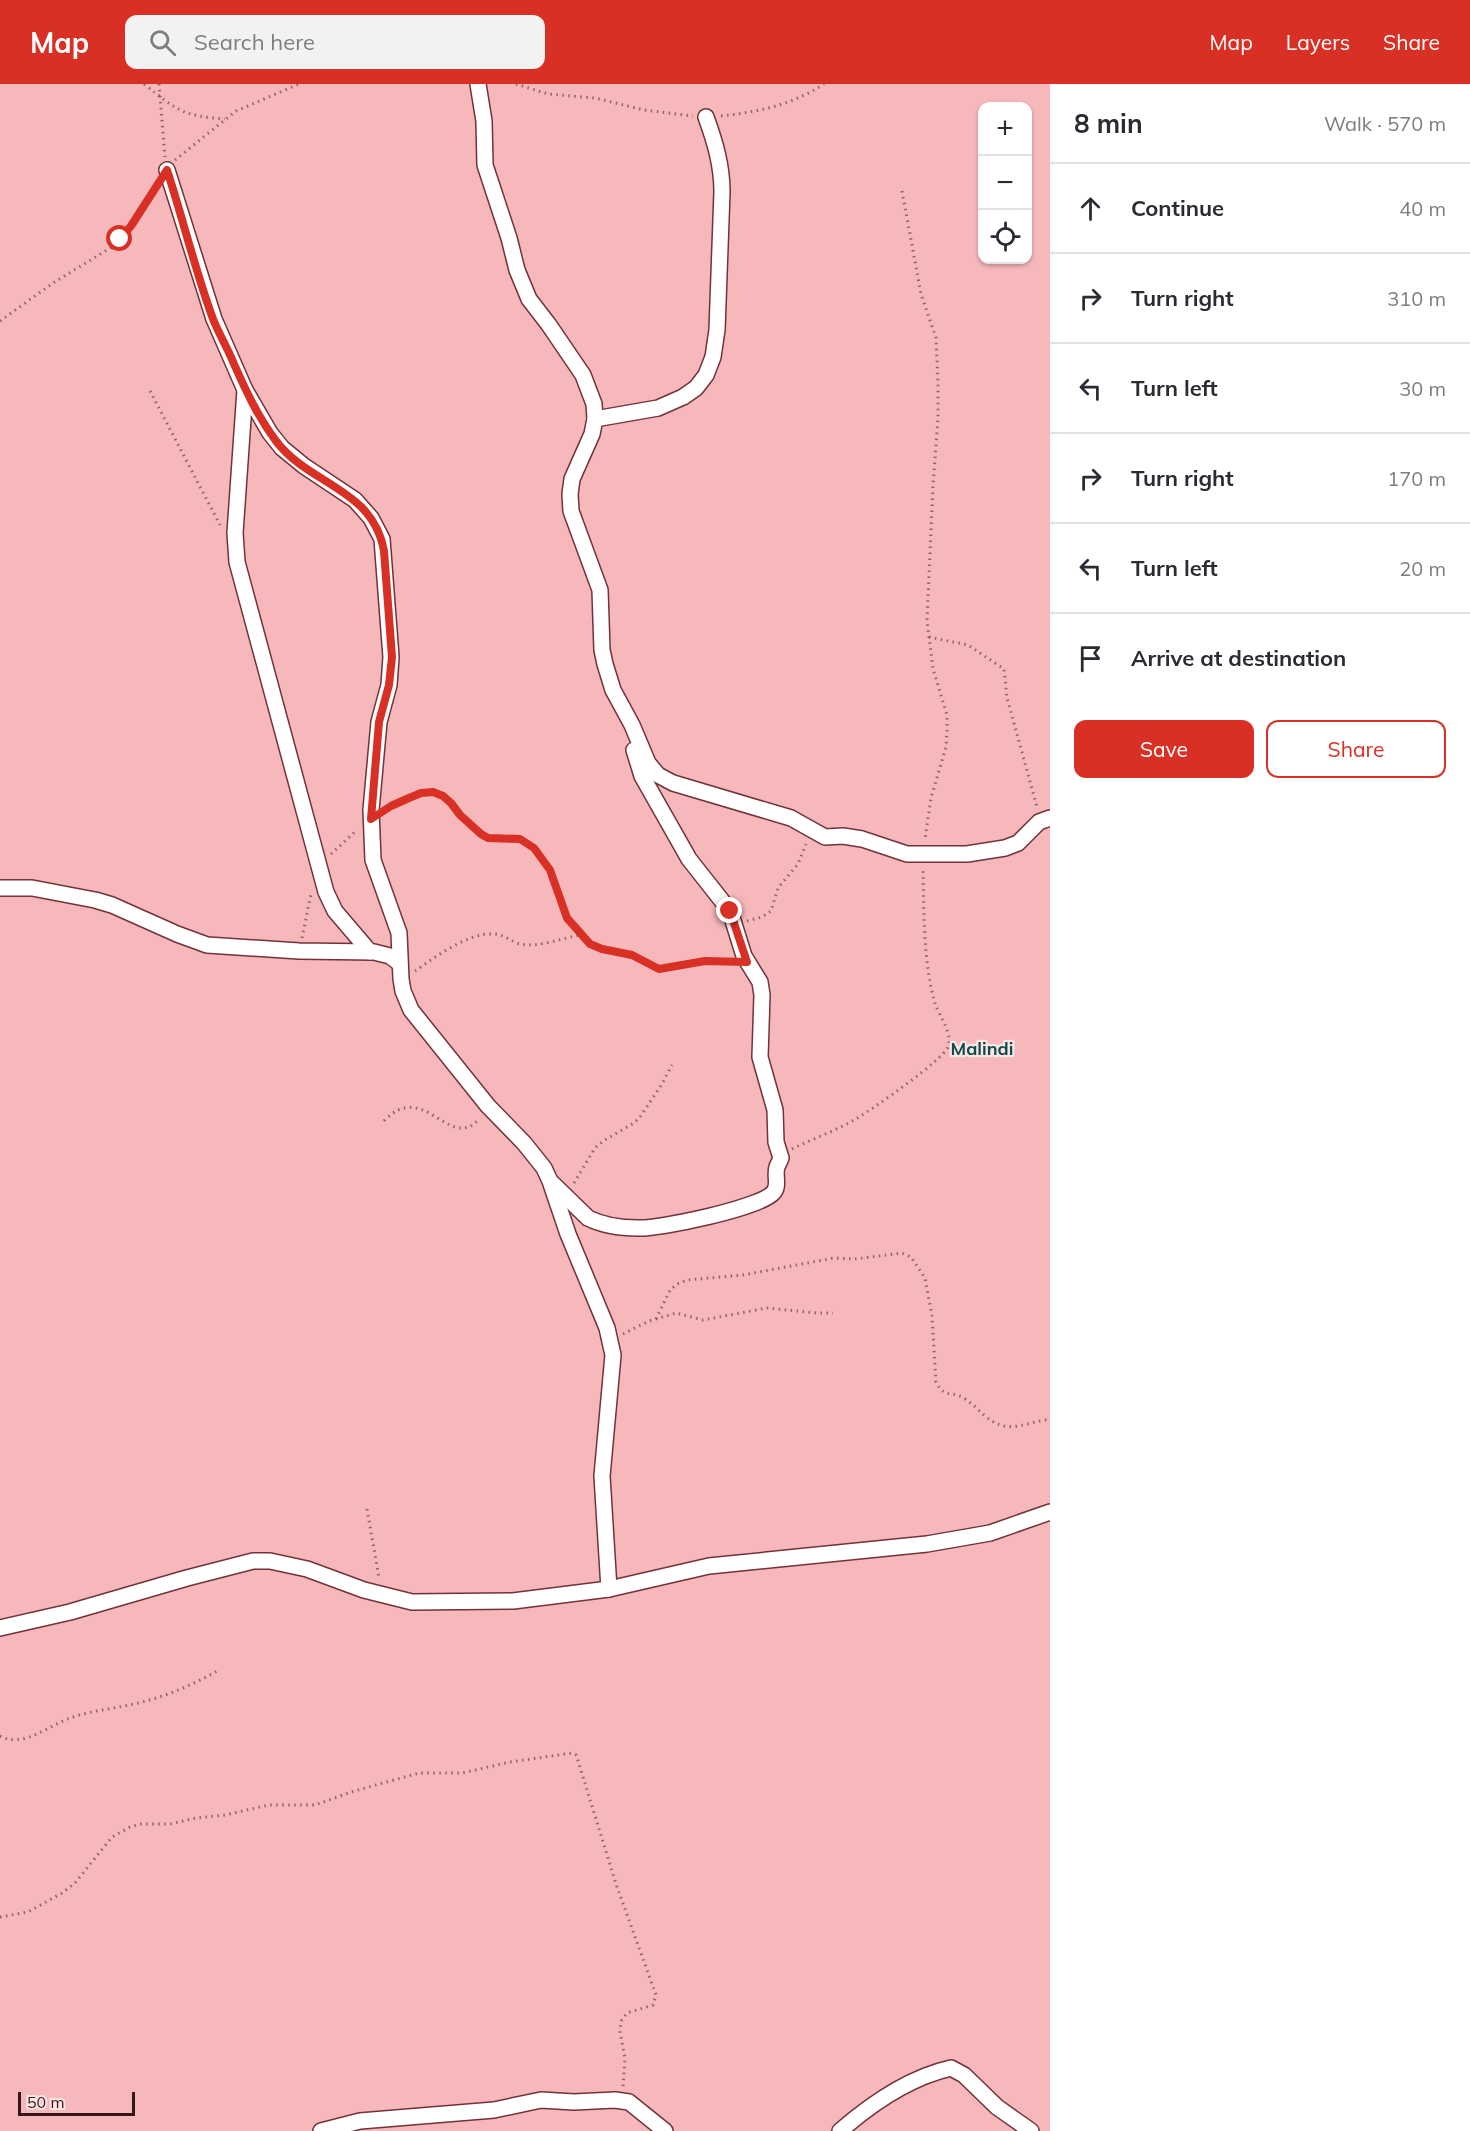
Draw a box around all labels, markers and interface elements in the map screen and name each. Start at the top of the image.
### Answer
search box [125,15,545,69]
text: Map [30,25,89,60]
icon: search [146,26,179,59]
text: Search here [194,28,315,56]
text: Map [1210,29,1253,55]
text: Layers [1286,29,1350,55]
text: Share [1383,29,1440,55]
map controls [978,102,1032,264]
button: + [978,102,1032,156]
text: 8 min [1074,107,1143,140]
text: Walk · 570 m [1324,111,1446,136]
button: − [978,156,1032,210]
icon: ahead [1074,192,1107,225]
text: Continue [1131,194,1224,222]
text: 40 m [1399,196,1446,221]
button: locate [978,210,1032,264]
route start [106,225,132,251]
icon: right [1074,282,1107,315]
text: Turn right [1131,284,1234,312]
text: 310 m [1387,286,1446,311]
icon: left [1074,372,1107,405]
text: Turn left [1131,374,1218,402]
text: 30 m [1399,376,1446,401]
icon: right [1074,462,1107,495]
text: Turn right [1131,464,1234,492]
text: 170 m [1387,466,1446,491]
icon: left [1074,552,1107,585]
text: Turn left [1131,554,1218,582]
text: 20 m [1399,556,1446,581]
icon: arrive [1074,642,1107,675]
text: Arrive at destination [1131,644,1346,672]
button: Save [1074,720,1254,778]
button: Share [1266,720,1446,778]
route end [716,897,742,923]
district label: Malindi [951,1037,1013,1060]
scale bar [18,2089,135,2116]
text: 50 m [27,2092,64,2112]

